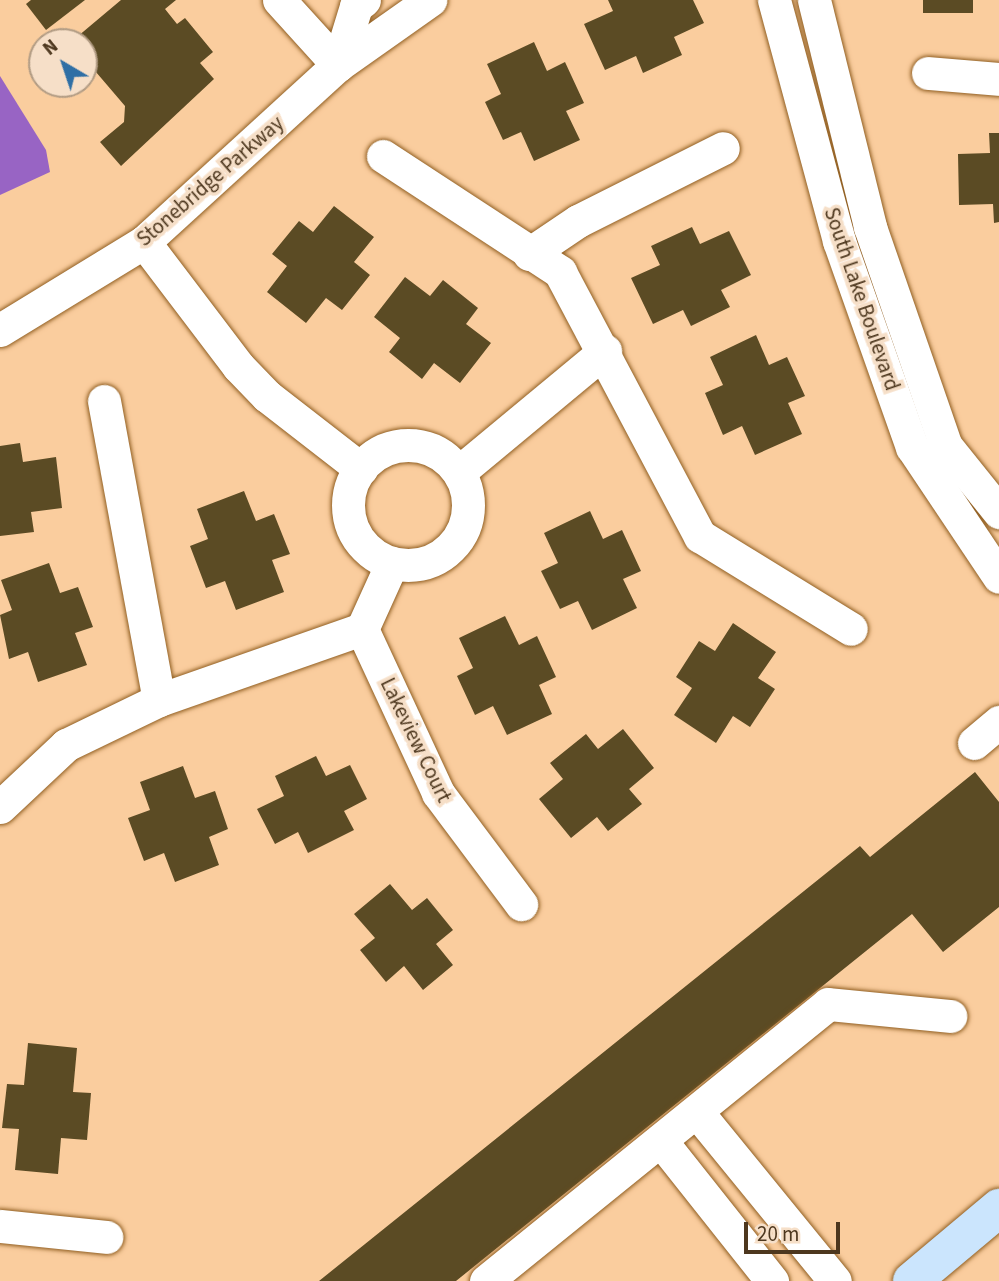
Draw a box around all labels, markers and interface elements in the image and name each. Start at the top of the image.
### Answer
north arrow [28,28,98,98]
text: N [37,33,64,62]
street label: Stonebridge Parkway [132,110,288,252]
street label: South Lake Boulevard [819,204,905,394]
street label: Lakeview Court [375,674,457,806]
scale bar [747,1208,843,1252]
text: 20 m [757,1219,799,1249]

